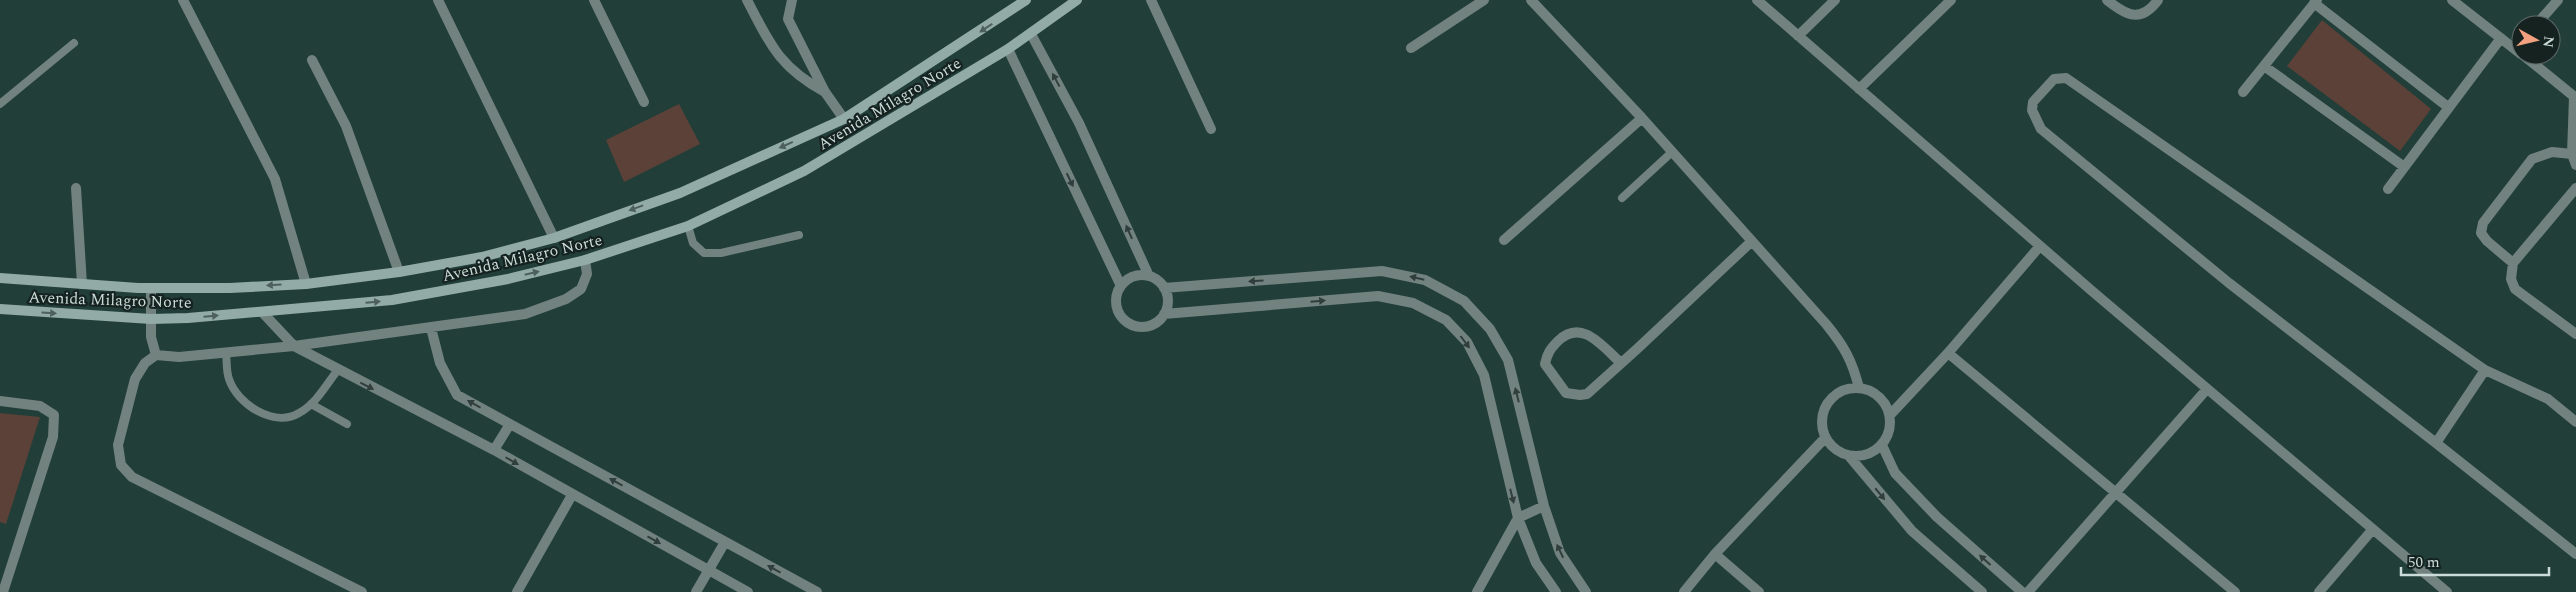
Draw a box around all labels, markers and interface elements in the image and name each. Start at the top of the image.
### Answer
north arrow [2511,15,2561,65]
one-way arrow [980,23,993,32]
text: N [2537,35,2560,49]
street label: Avenida Milagro Norte [813,52,966,156]
one-way arrow [1052,73,1060,87]
one-way arrow [779,142,793,150]
one-way arrow [1066,173,1074,187]
one-way arrow [629,205,644,212]
one-way arrow [1124,225,1132,239]
street label: Avenida Milagro Norte [440,228,605,288]
one-way arrow [525,269,540,277]
one-way arrow [1409,274,1424,282]
one-way arrow [1247,277,1263,285]
one-way arrow [266,282,282,290]
street label: Avenida Milagro Norte [28,285,192,315]
one-way arrow [1310,297,1326,305]
one-way arrow [365,298,381,306]
one-way arrow [41,310,57,318]
one-way arrow [203,312,219,320]
one-way arrow [1460,335,1470,349]
one-way arrow [360,382,375,390]
one-way arrow [1513,387,1521,402]
one-way arrow [467,400,481,408]
one-way arrow [505,456,518,465]
one-way arrow [609,478,624,486]
one-way arrow [1874,487,1886,499]
one-way arrow [1508,488,1516,503]
one-way arrow [646,536,661,544]
one-way arrow [1556,544,1564,558]
scale bar [2401,544,2548,576]
text: 50 m [2408,551,2440,574]
one-way arrow [1979,554,1992,565]
one-way arrow [768,564,781,573]

